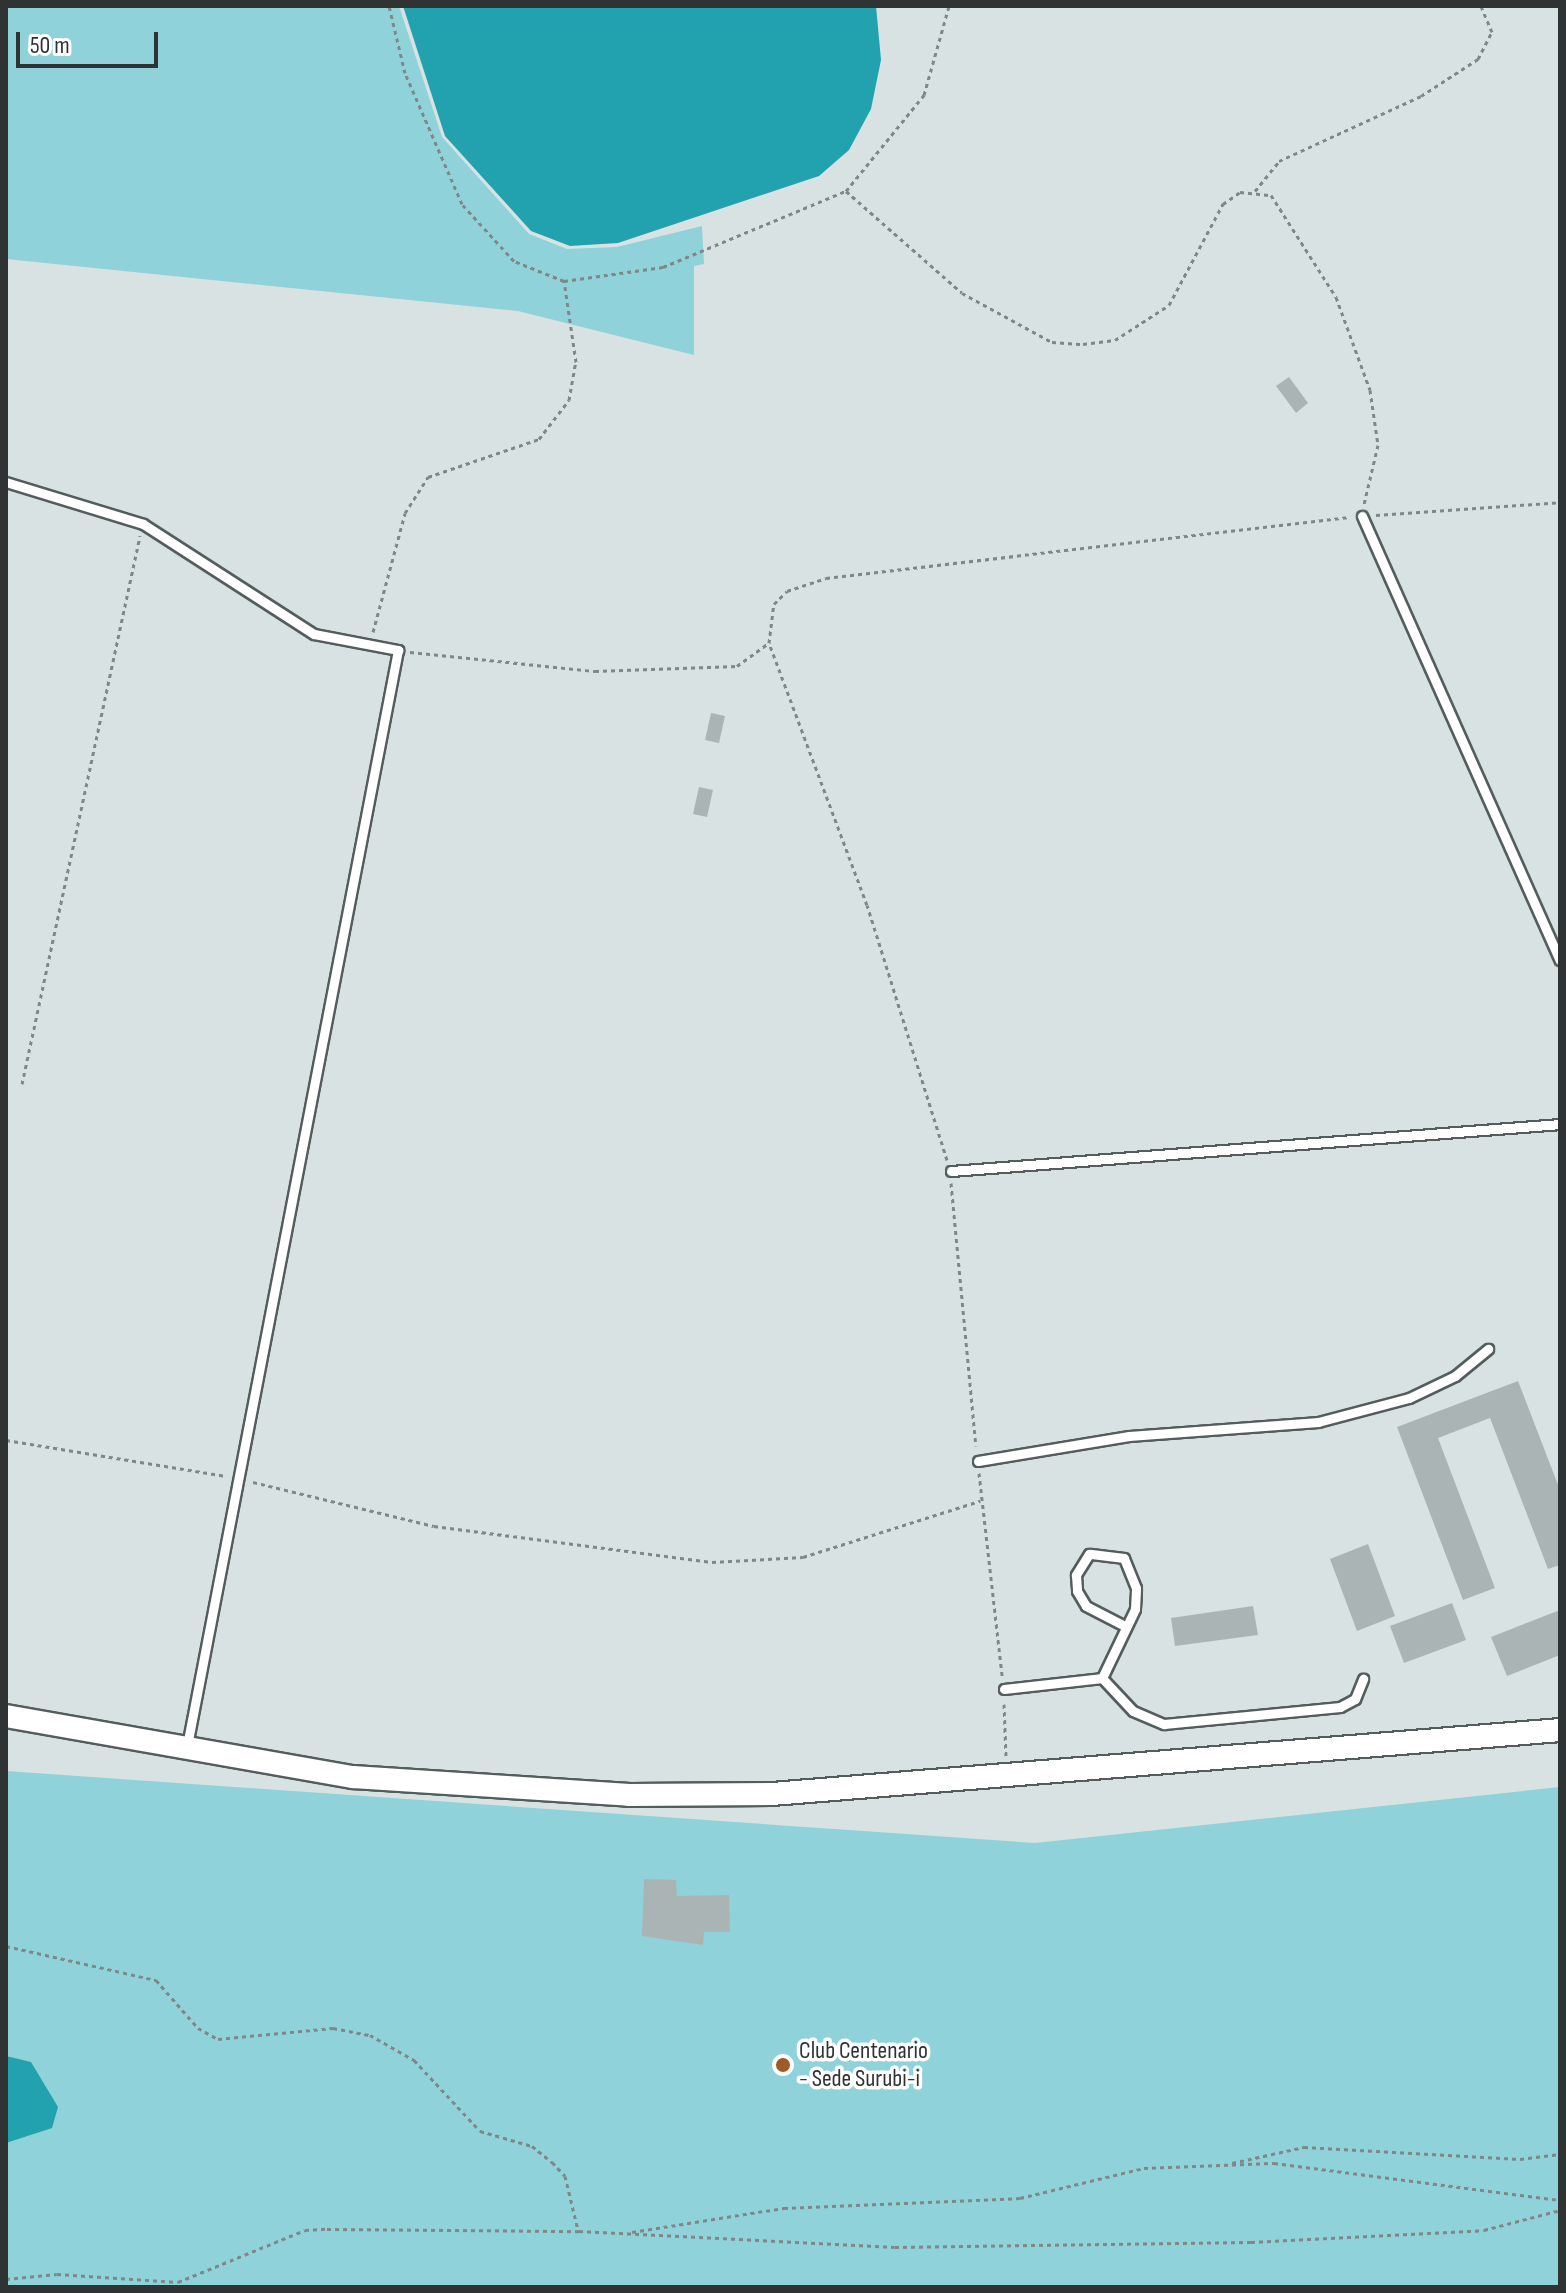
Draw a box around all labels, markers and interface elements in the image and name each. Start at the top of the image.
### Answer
scale bar [20,16,162,66]
text: 50 m [30,31,70,60]
place label: Club Centenario - Sede Surubi-i [799,2037,928,2093]
marker: Club Centenario - Sede Surubi-i [774,2056,792,2074]

